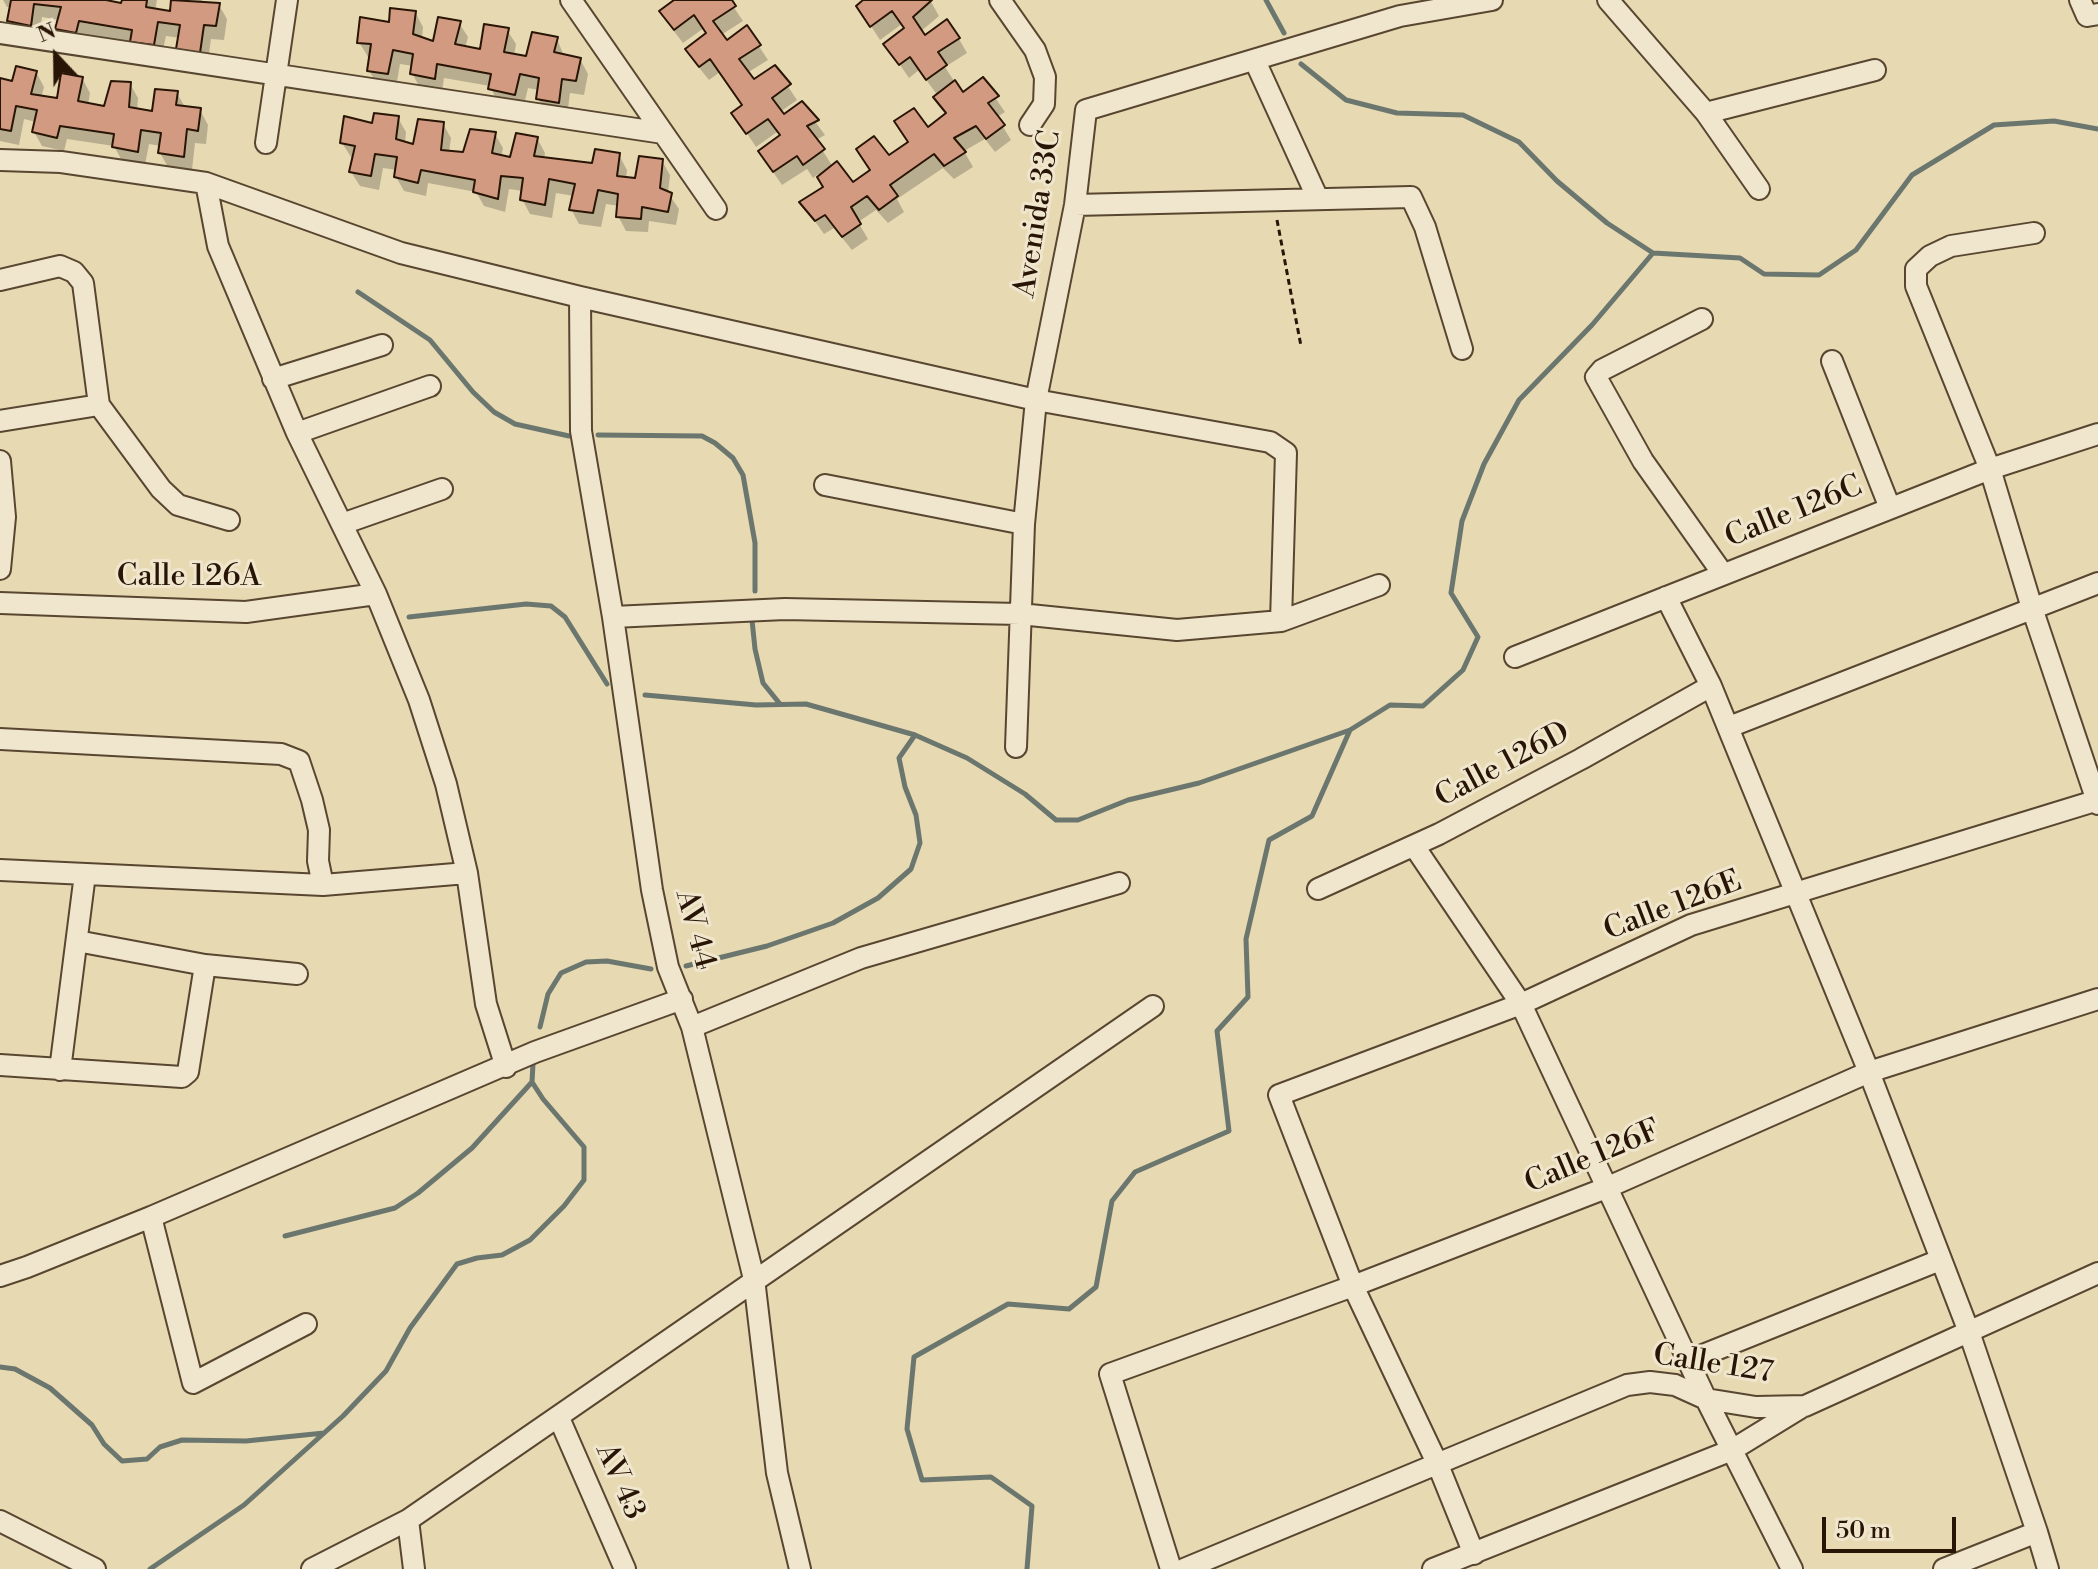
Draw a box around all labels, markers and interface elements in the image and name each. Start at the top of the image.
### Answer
north arrow [16,16,96,96]
text: N [34,18,60,49]
street label: Avenida 33C [1008,128,1070,300]
street label: Calle 126C [1720,469,1868,557]
street label: Calle 126A [117,560,261,596]
street label: Calle 126D [1430,716,1576,816]
street label: Calle 126E [1599,864,1747,950]
street label: AV 44 [666,886,722,974]
street label: Calle 126F [1520,1113,1666,1203]
street label: Calle 127 [1651,1338,1775,1392]
street label: AV 43 [586,1438,652,1526]
scale bar [1826,1501,1960,1551]
text: 50 m [1836,1516,1891,1546]

